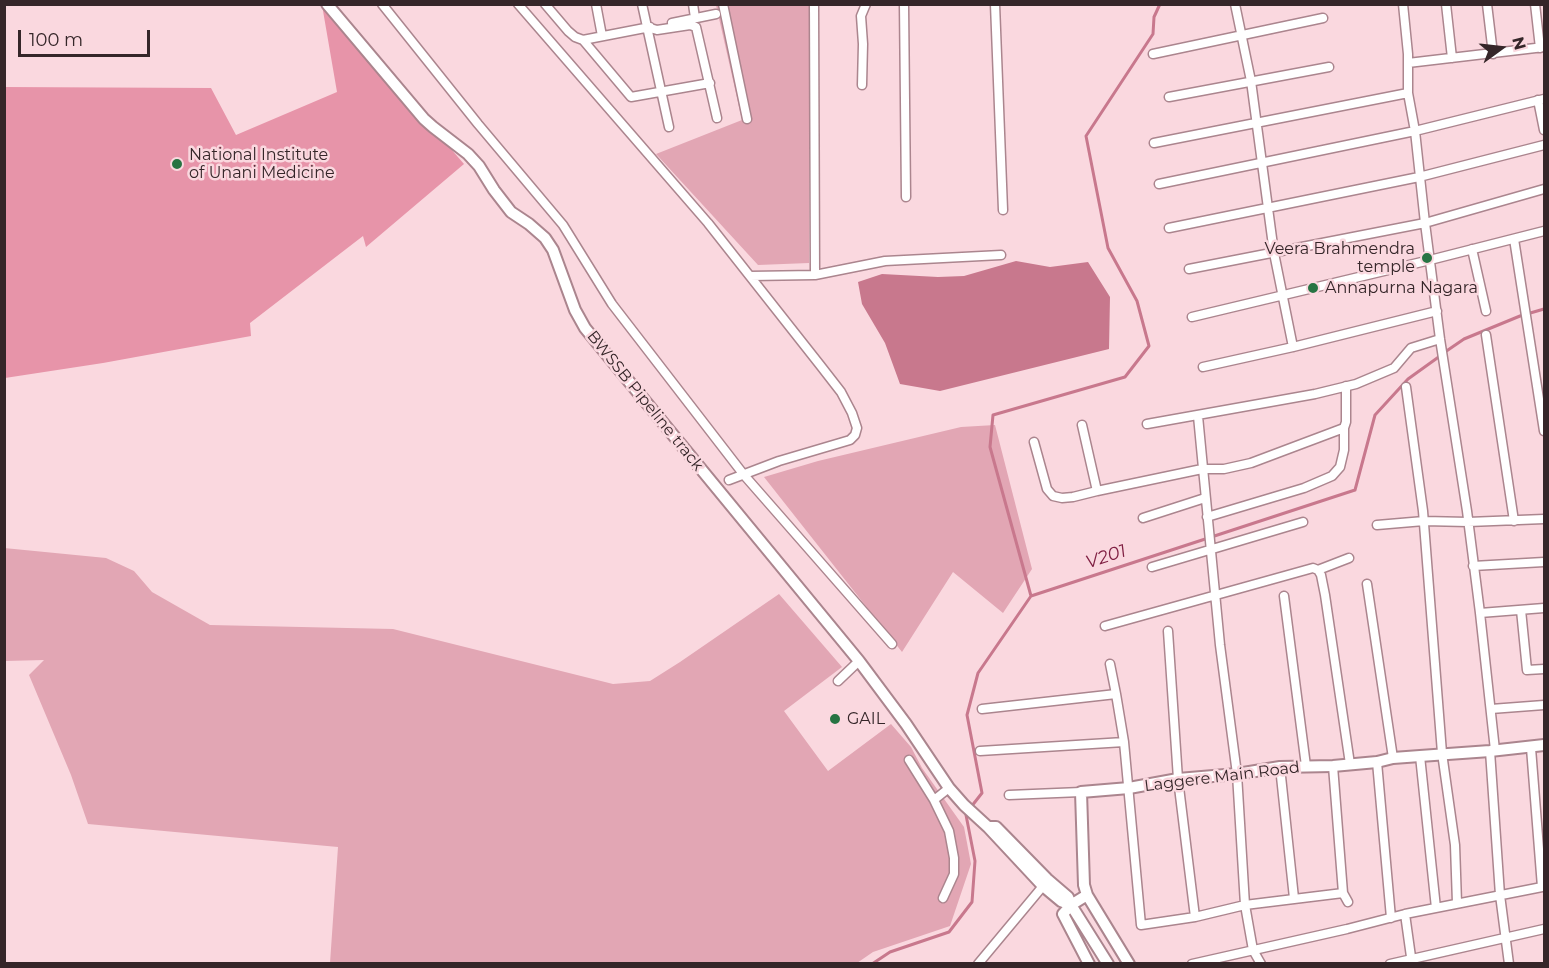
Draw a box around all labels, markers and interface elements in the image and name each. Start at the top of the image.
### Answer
scale bar [21,18,153,56]
north arrow [1471,18,1531,78]
text: 100 m [29,29,83,51]
text: N [1508,35,1530,52]
place label: National Institute of Unani Medicine [189,145,335,183]
marker: National Institute of Unani Medicine [170,157,184,171]
place label: Veera Brahmendra temple [1264,239,1415,277]
marker: Veera Brahmendra temple [1420,251,1434,265]
place label: Annapurna Nagara [1325,278,1478,298]
marker: Annapurna Nagara [1306,281,1320,295]
street label: BWSSB Pipeline track [583,327,707,475]
water label: V201 [1083,540,1129,574]
place label: GAIL [847,709,885,729]
marker: GAIL [828,712,842,726]
street label: Laggere Main Road [1143,758,1301,796]

